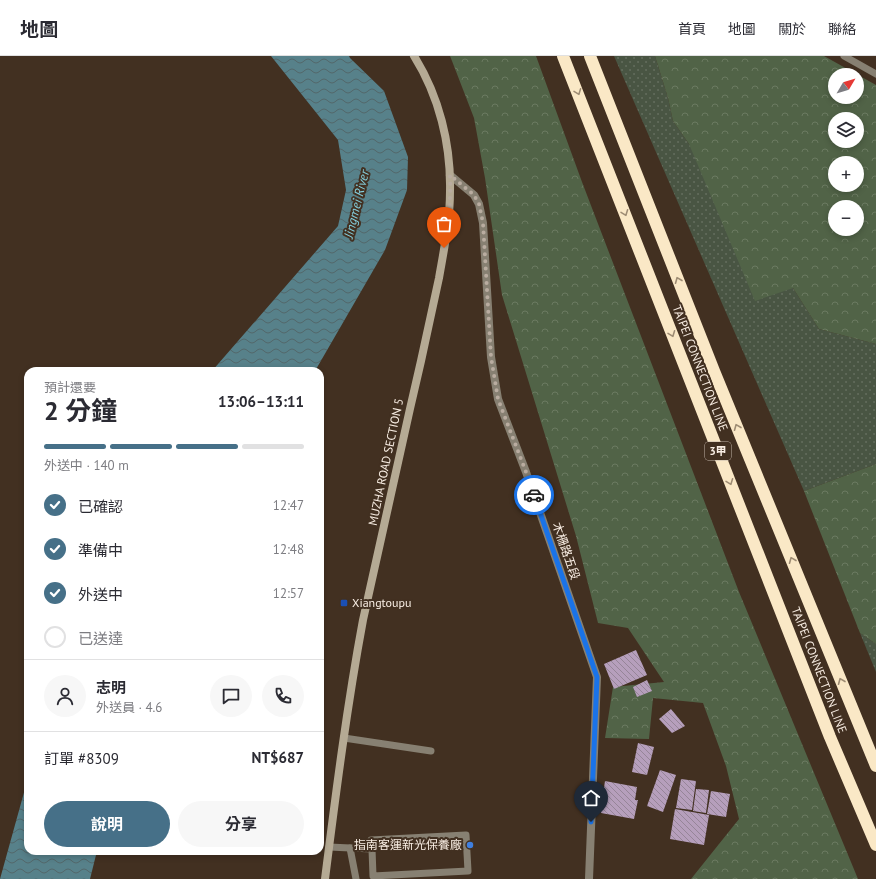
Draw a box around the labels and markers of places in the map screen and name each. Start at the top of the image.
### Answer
pin [427,207,461,248]
place label: Xiangtoupu [352,595,411,610]
marker: Xiangtoupu [339,598,349,608]
pin [574,781,608,822]
place label: 指南客運新光保養廠 [354,837,462,852]
marker: 指南客運新光保養廠 [465,840,475,850]

